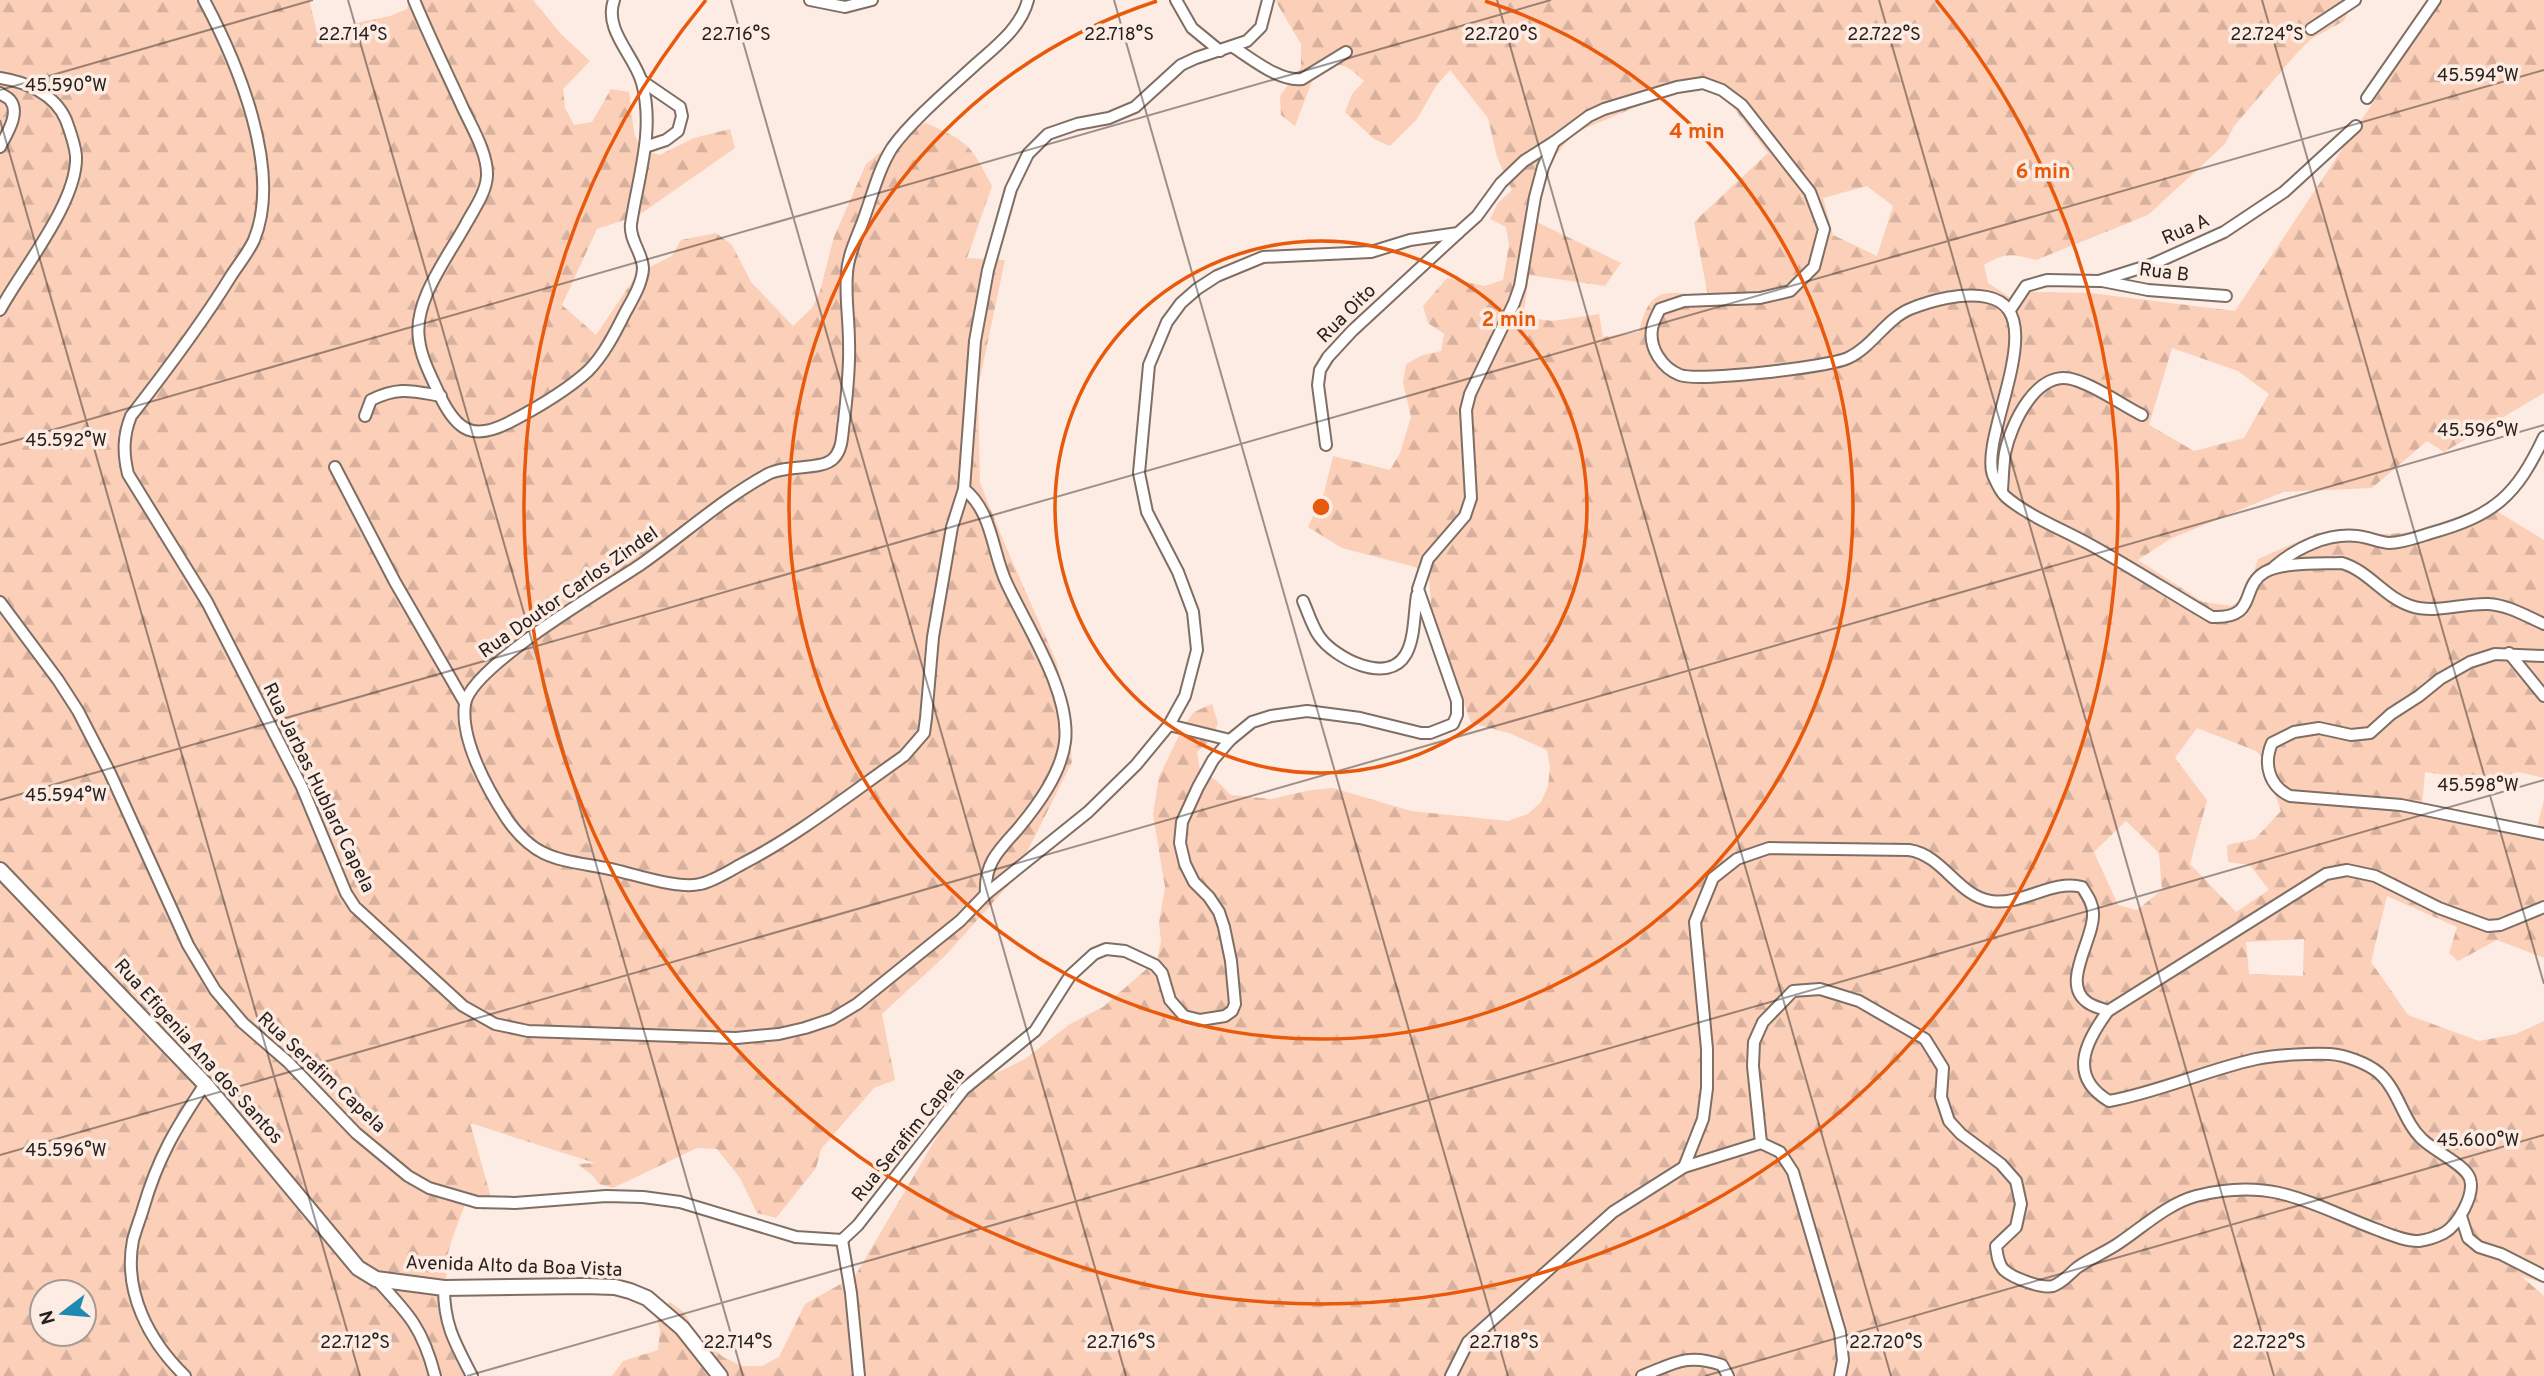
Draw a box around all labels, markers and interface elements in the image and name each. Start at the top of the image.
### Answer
text: 22.714°S [318,24,388,47]
text: 22.716°S [701,24,771,47]
text: 22.718°S [1084,24,1154,47]
text: 22.720°S [1464,24,1538,47]
text: 22.722°S [1847,24,1921,47]
text: 22.724°S [2230,24,2304,47]
text: 45.594°W [2437,65,2519,88]
text: 45.590°W [25,75,107,98]
text: 4 min [1669,119,1725,146]
text: 6 min [2016,159,2070,186]
street label: Rua A [2158,209,2214,251]
street label: Rua B [2138,258,2190,288]
street label: Rua Oito [1312,279,1382,349]
text: 2 min [1482,307,1536,334]
text: 45.596°W [2437,420,2519,443]
text: 45.592°W [25,430,107,453]
centre of rings [1309,495,1333,519]
street label: Rua Doutor Carlos Zindel [475,522,663,664]
street label: Rua Jarbas Hublard Capela [257,679,379,897]
text: 45.598°W [2437,775,2519,798]
text: 45.594°W [25,785,107,808]
street label: Rua Efigenia Ana dos Santos [108,954,288,1150]
street label: Rua Serafim Capela [252,1007,390,1139]
street label: Rua Serafim Capela [847,1063,971,1207]
text: 45.600°W [2437,1130,2519,1153]
text: 45.596°W [25,1140,107,1163]
street label: Avenida Alto da Boa Vista [405,1251,623,1283]
north arrow [28,1278,98,1348]
text: N [35,1307,62,1327]
text: 22.712°S [320,1332,390,1355]
text: 22.714°S [703,1332,773,1355]
text: 22.716°S [1086,1332,1156,1355]
text: 22.718°S [1469,1332,1539,1355]
text: 22.720°S [1849,1332,1923,1355]
text: 22.722°S [2232,1332,2306,1355]

